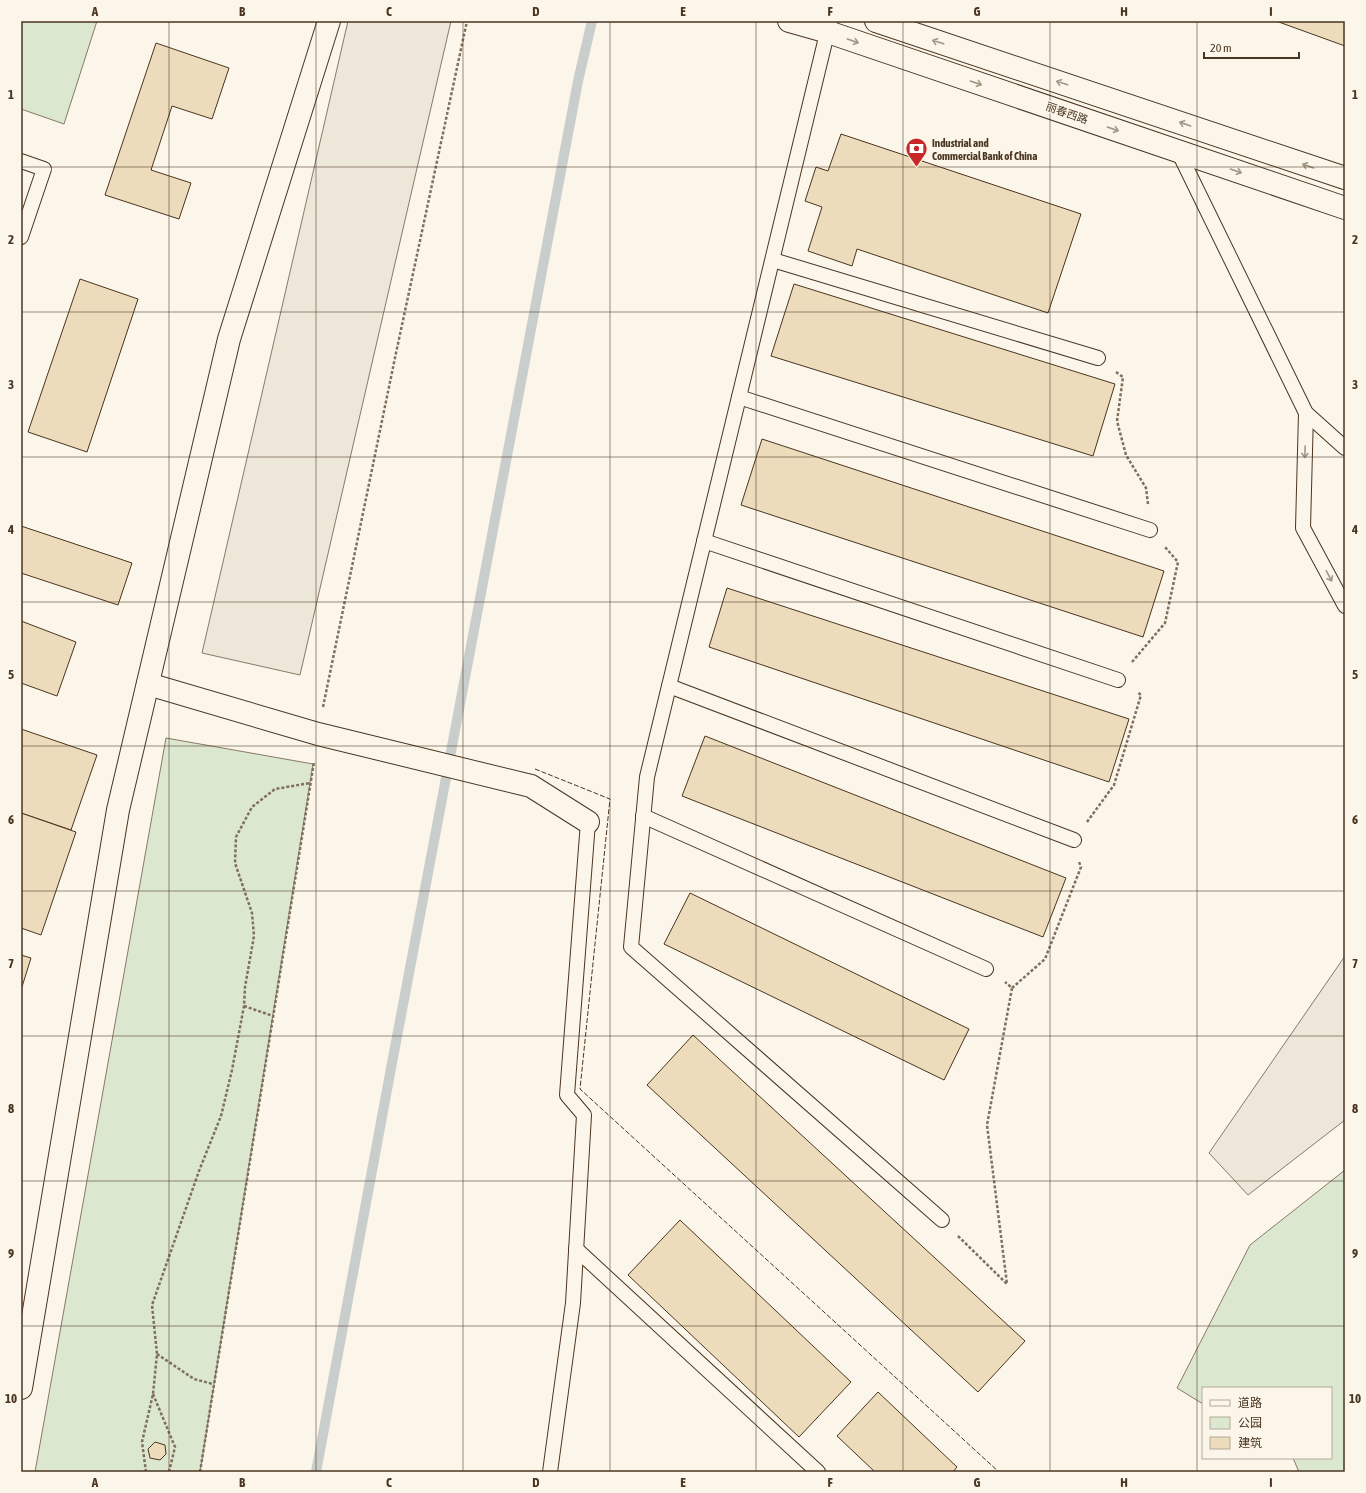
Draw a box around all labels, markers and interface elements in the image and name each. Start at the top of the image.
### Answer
text: A [91,4,99,19]
text: B [239,4,246,19]
text: C [386,4,392,19]
text: D [532,4,540,19]
text: E [680,4,686,19]
text: F [827,4,833,19]
text: G [974,4,981,19]
text: H [1120,4,1128,19]
text: I [1269,4,1273,19]
scale bar [1204,34,1299,60]
one-way arrow [847,38,860,45]
one-way arrow [932,38,945,45]
text: 20 m [1210,41,1232,55]
one-way arrow [970,79,982,87]
one-way arrow [1055,79,1068,86]
text: 1 [8,87,14,102]
text: 1 [1352,87,1358,102]
street label: 丽春西路 [1044,100,1090,126]
one-way arrow [1179,120,1192,127]
one-way arrow [1106,126,1119,133]
bank icon: Industrial and Commercial Bank of China [903,136,929,169]
place label: Industrial and Commercial Bank of China [932,137,1037,162]
one-way arrow [1302,162,1315,169]
one-way arrow [1229,167,1241,175]
text: 2 [8,232,14,247]
text: 2 [1352,232,1358,247]
text: 3 [8,377,14,392]
text: 3 [1352,377,1358,392]
one-way arrow [1301,445,1309,458]
text: 4 [7,522,14,537]
text: 4 [1351,522,1358,537]
one-way arrow [1325,569,1333,581]
text: 5 [8,667,14,682]
text: 5 [1352,667,1358,682]
text: 6 [8,812,14,827]
text: 6 [1352,812,1358,827]
text: 7 [8,956,14,971]
text: 7 [1352,956,1358,971]
text: 8 [8,1101,14,1116]
text: 8 [1352,1101,1358,1116]
text: 9 [8,1246,14,1261]
text: 9 [1352,1246,1358,1261]
legend [1202,1387,1332,1459]
text: 10 [5,1391,17,1406]
text: 10 [1349,1391,1361,1406]
text: 道路 [1238,1396,1262,1410]
text: 公园 [1238,1416,1262,1430]
text: 建筑 [1238,1436,1262,1450]
text: A [91,1475,99,1490]
text: B [239,1475,246,1490]
text: C [386,1475,392,1490]
text: D [532,1475,540,1490]
text: E [680,1475,686,1490]
text: F [827,1475,833,1490]
text: G [974,1475,981,1490]
text: H [1120,1475,1128,1490]
text: I [1269,1475,1273,1490]

